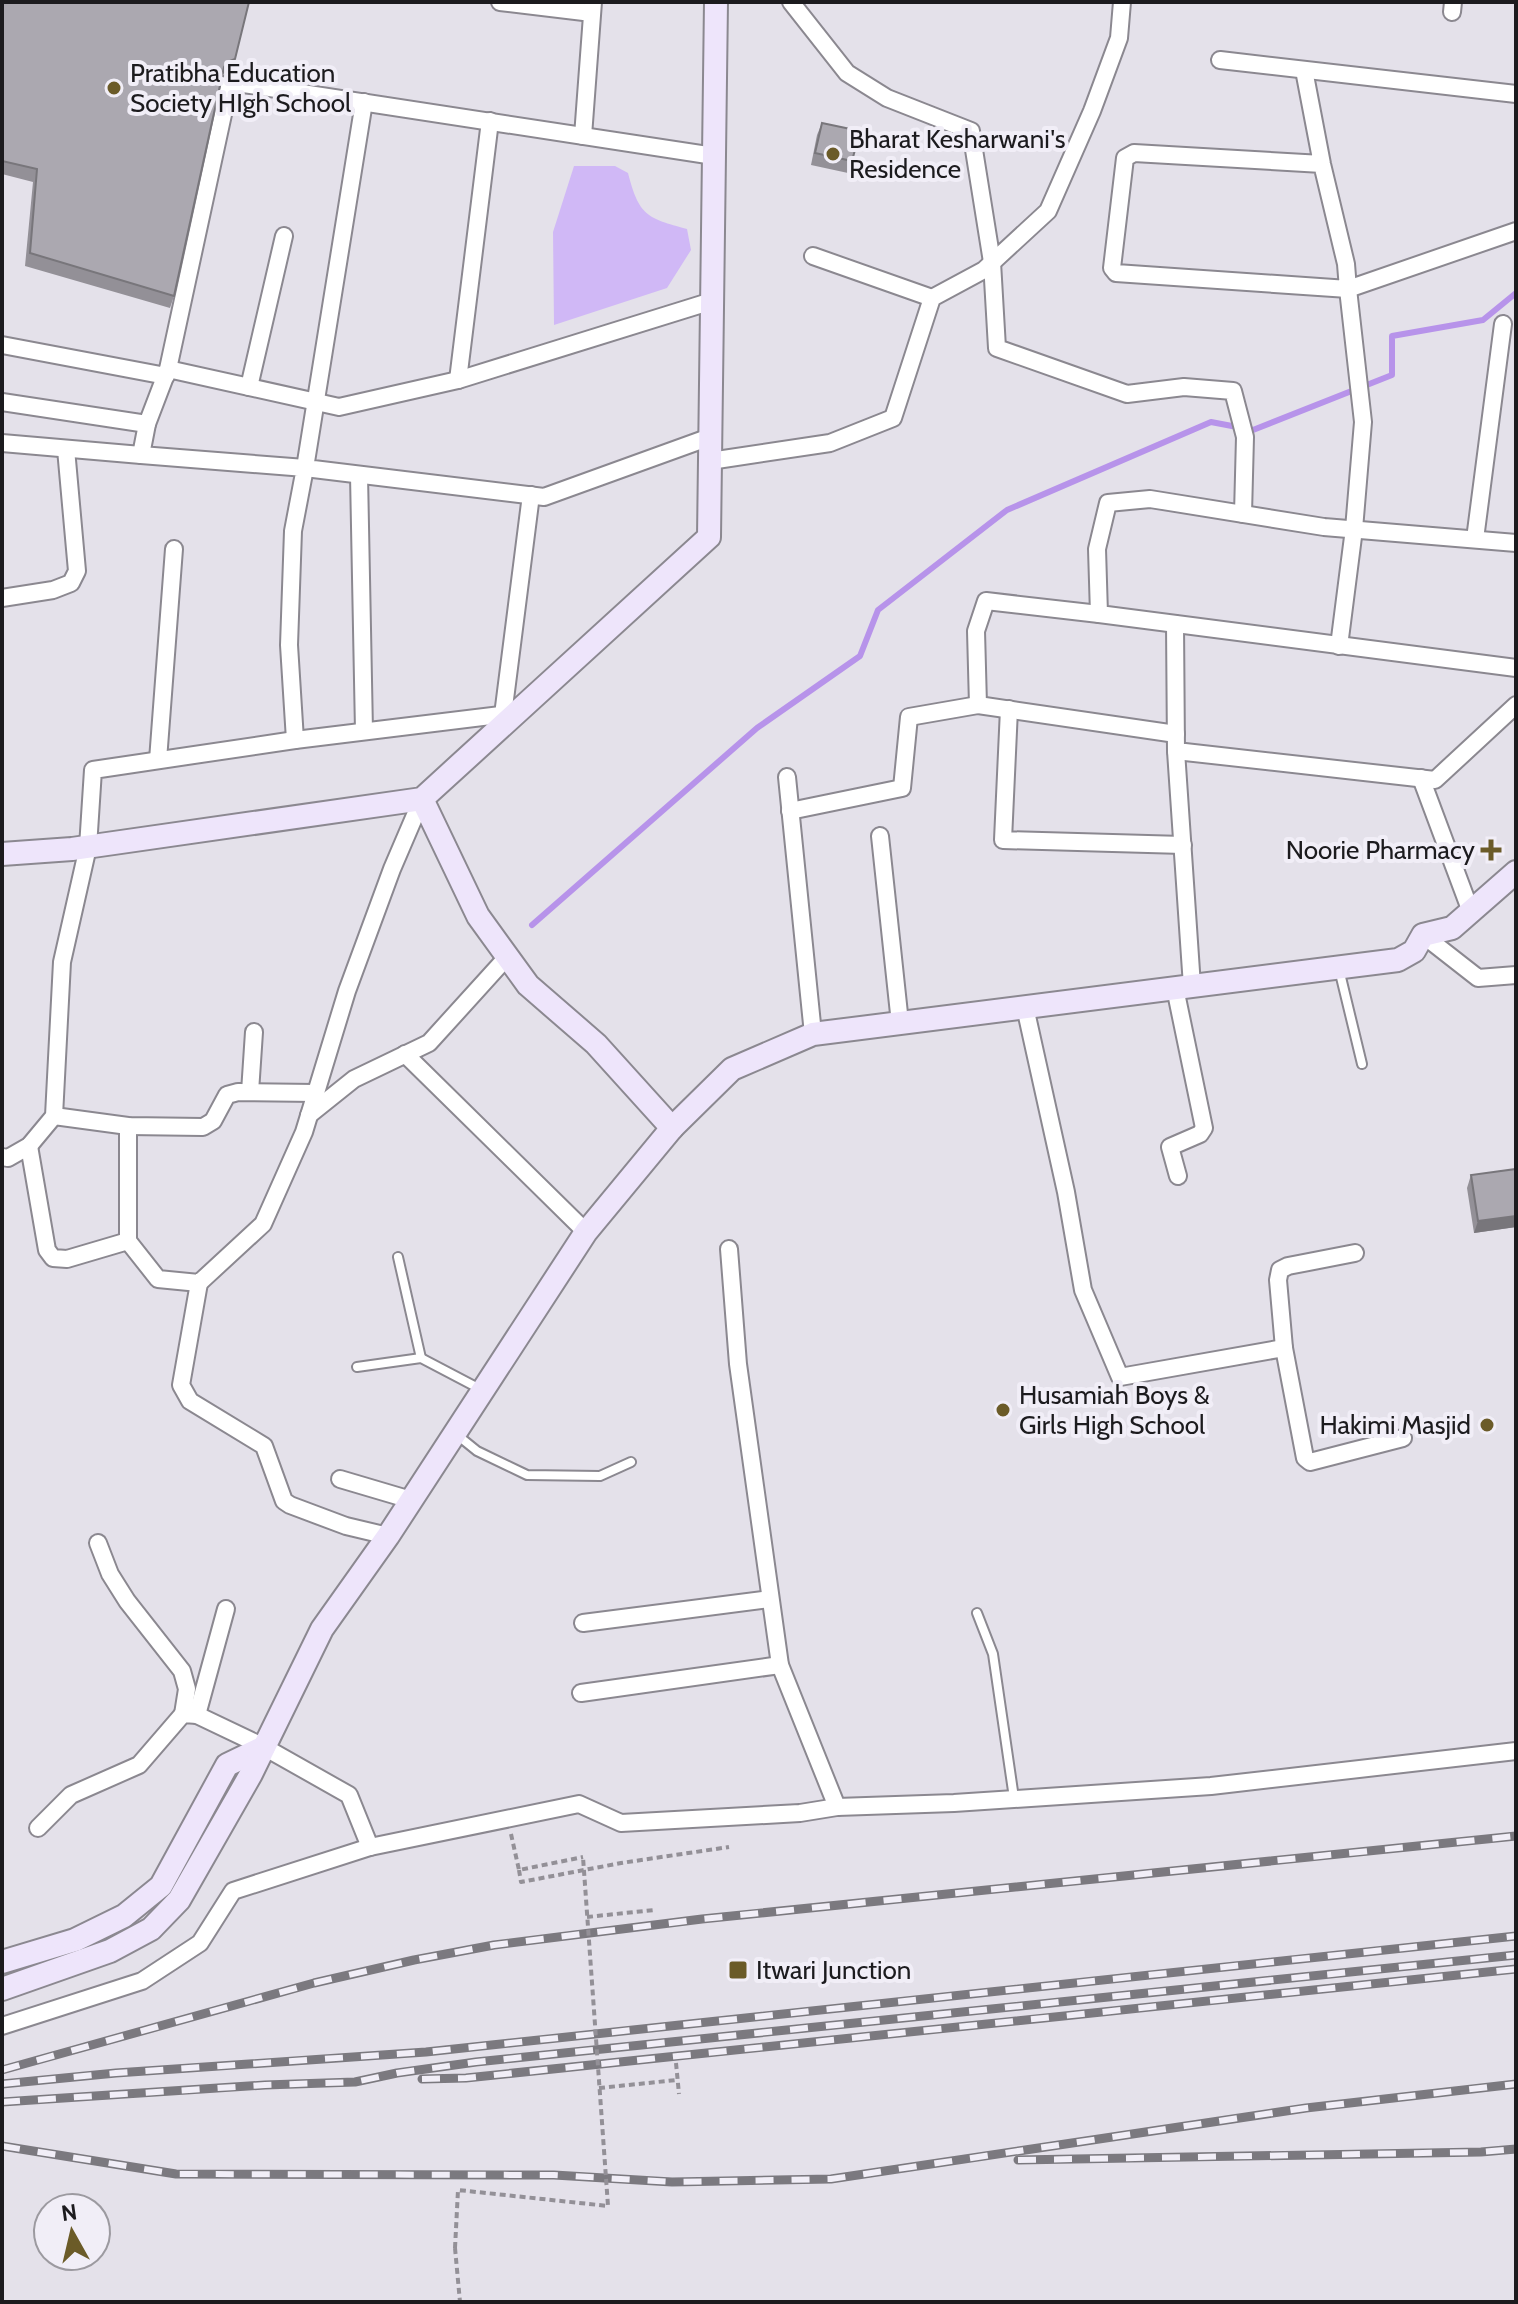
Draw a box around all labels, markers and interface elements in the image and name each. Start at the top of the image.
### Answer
place label: Pratibha Education Society HIgh School [130,57,351,119]
marker: Pratibha Education Society HIgh School [105,79,123,97]
place label: Bharat Kesharwani's Residence [849,123,1066,185]
marker: Bharat Kesharwani's Residence [824,145,842,163]
place label: Noorie Pharmacy [1286,834,1475,866]
marker: Noorie Pharmacy [1482,841,1500,859]
place label: Husamiah Boys & Girls High School [1019,1379,1210,1441]
marker: Husamiah Boys & Girls High School [994,1401,1012,1419]
place label: Hakimi Masjid [1319,1409,1471,1441]
marker: Hakimi Masjid [1478,1416,1496,1434]
place label: Itwari Junction [756,1954,911,1986]
marker: Itwari Junction [727,1959,749,1981]
north arrow [32,2192,112,2272]
text: N [60,2198,79,2227]

